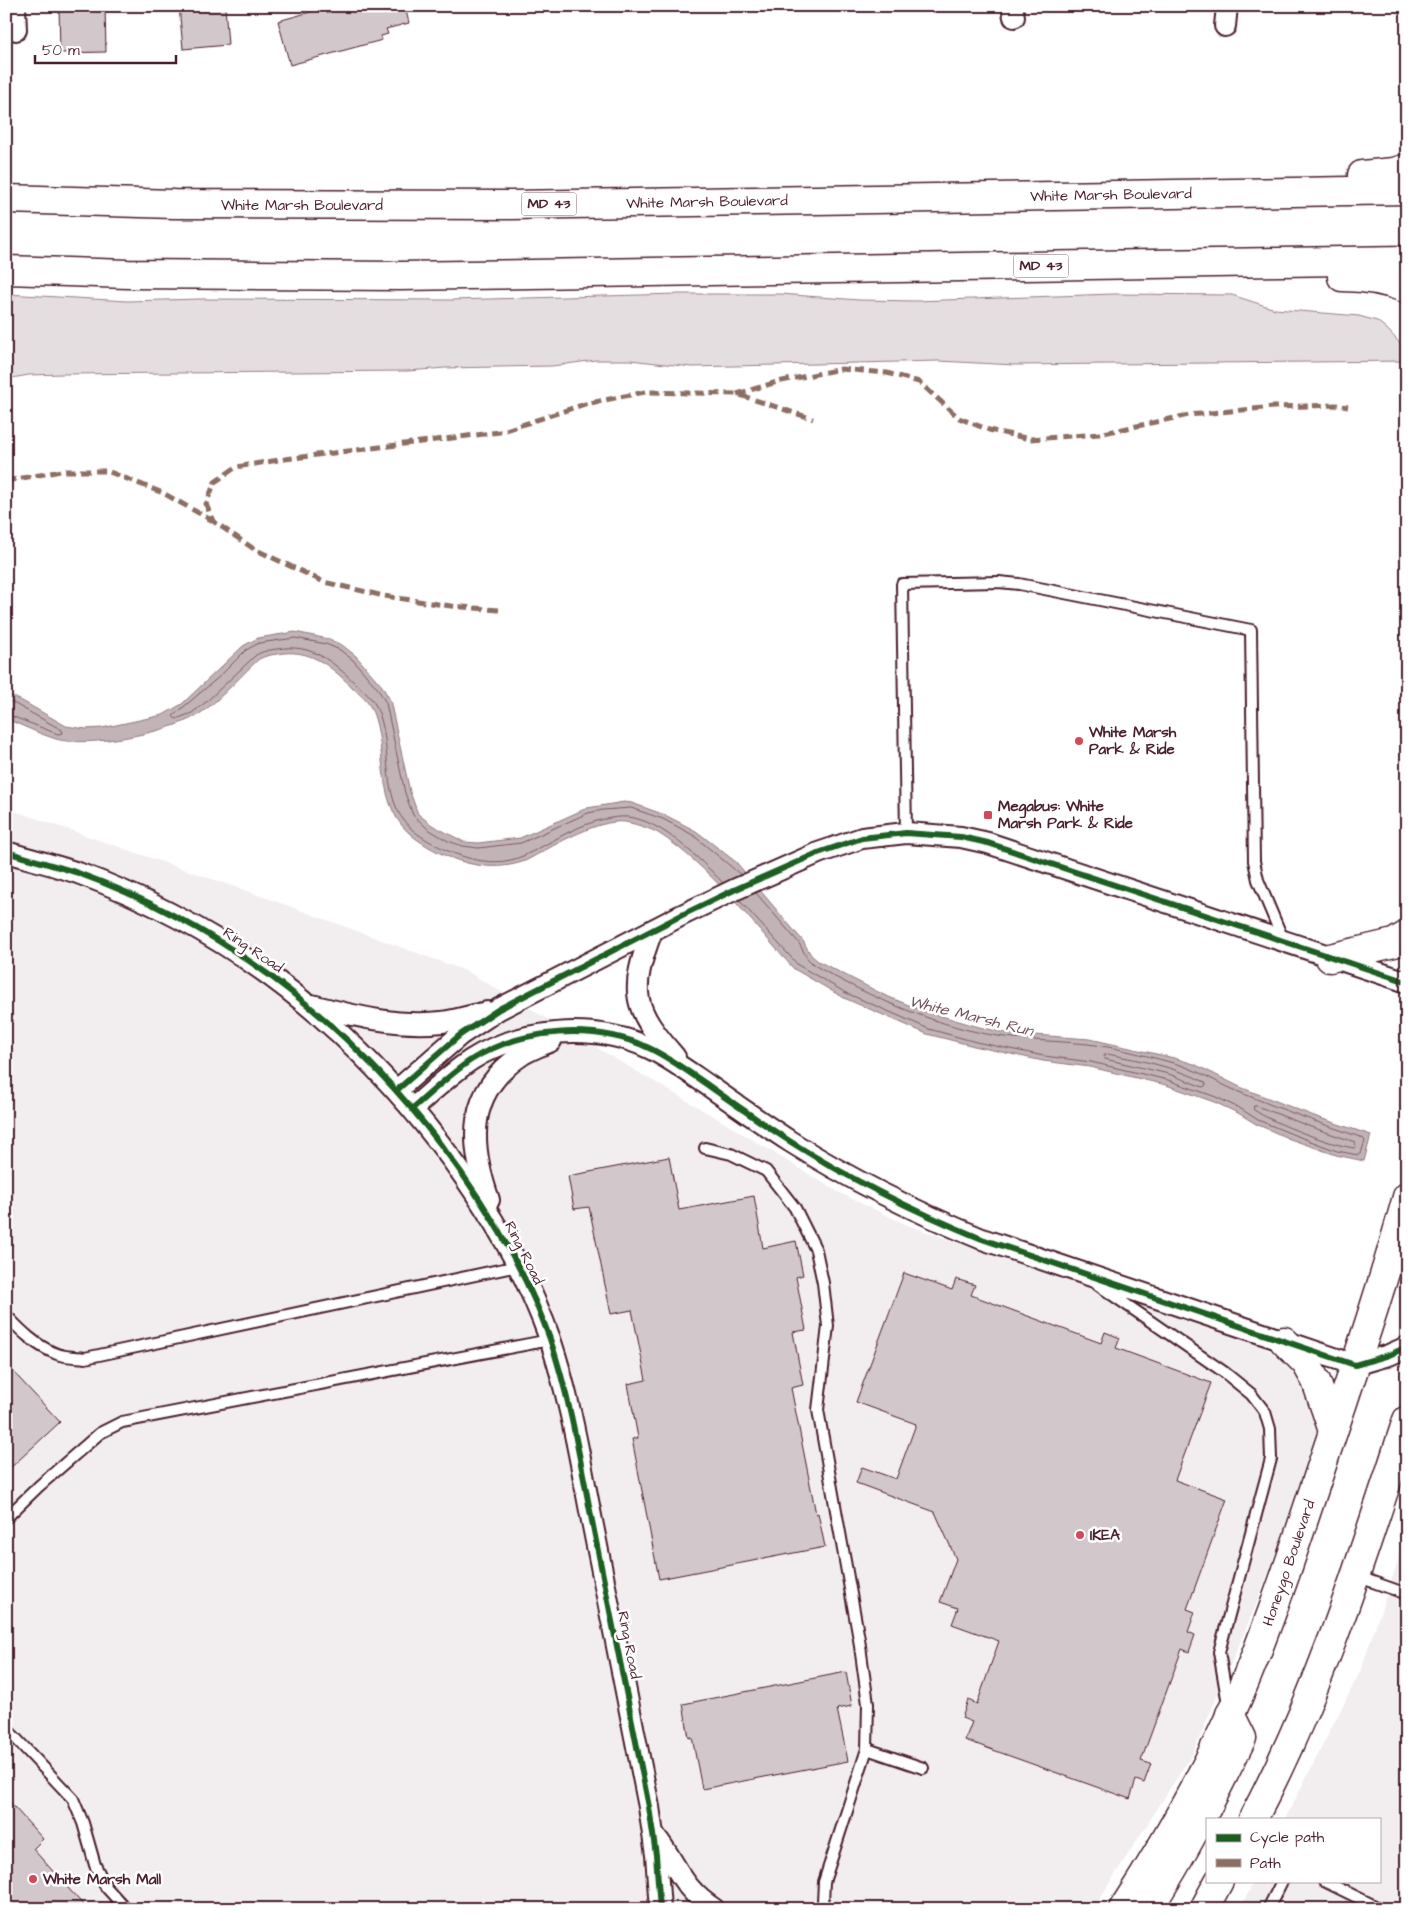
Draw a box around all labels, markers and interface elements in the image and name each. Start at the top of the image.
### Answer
scale bar [35,32,176,64]
text: 50 m [42,40,80,61]
street label: White Marsh Boulevard [1030,183,1192,207]
street label: White Marsh Boulevard [626,190,788,214]
road number: MD 43 [522,192,576,215]
street label: White Marsh Boulevard [221,195,383,216]
road number: MD 43 [1014,255,1068,278]
place label: White Marsh Park & Ride [1088,722,1177,760]
marker: White Marsh Park & Ride [1073,735,1085,747]
place label: Megabus: White Marsh Park & Ride [998,796,1133,834]
marker: Megabus: White Marsh Park & Ride [982,809,994,821]
street label: Ring Road [218,922,288,979]
water label: White Marsh Run [907,990,1037,1043]
street label: Ring Road [498,1218,549,1289]
street label: Honeygo Boulevard [1258,1497,1321,1629]
place label: IKEA [1090,1525,1120,1546]
marker: IKEA [1074,1529,1086,1541]
street label: Ring Road [611,1609,646,1681]
legend [1206,1818,1380,1882]
text: Cycle path [1250,1827,1325,1849]
text: Path [1250,1853,1281,1874]
place label: White Marsh Mall [42,1869,162,1890]
marker: White Marsh Mall [27,1873,39,1885]

